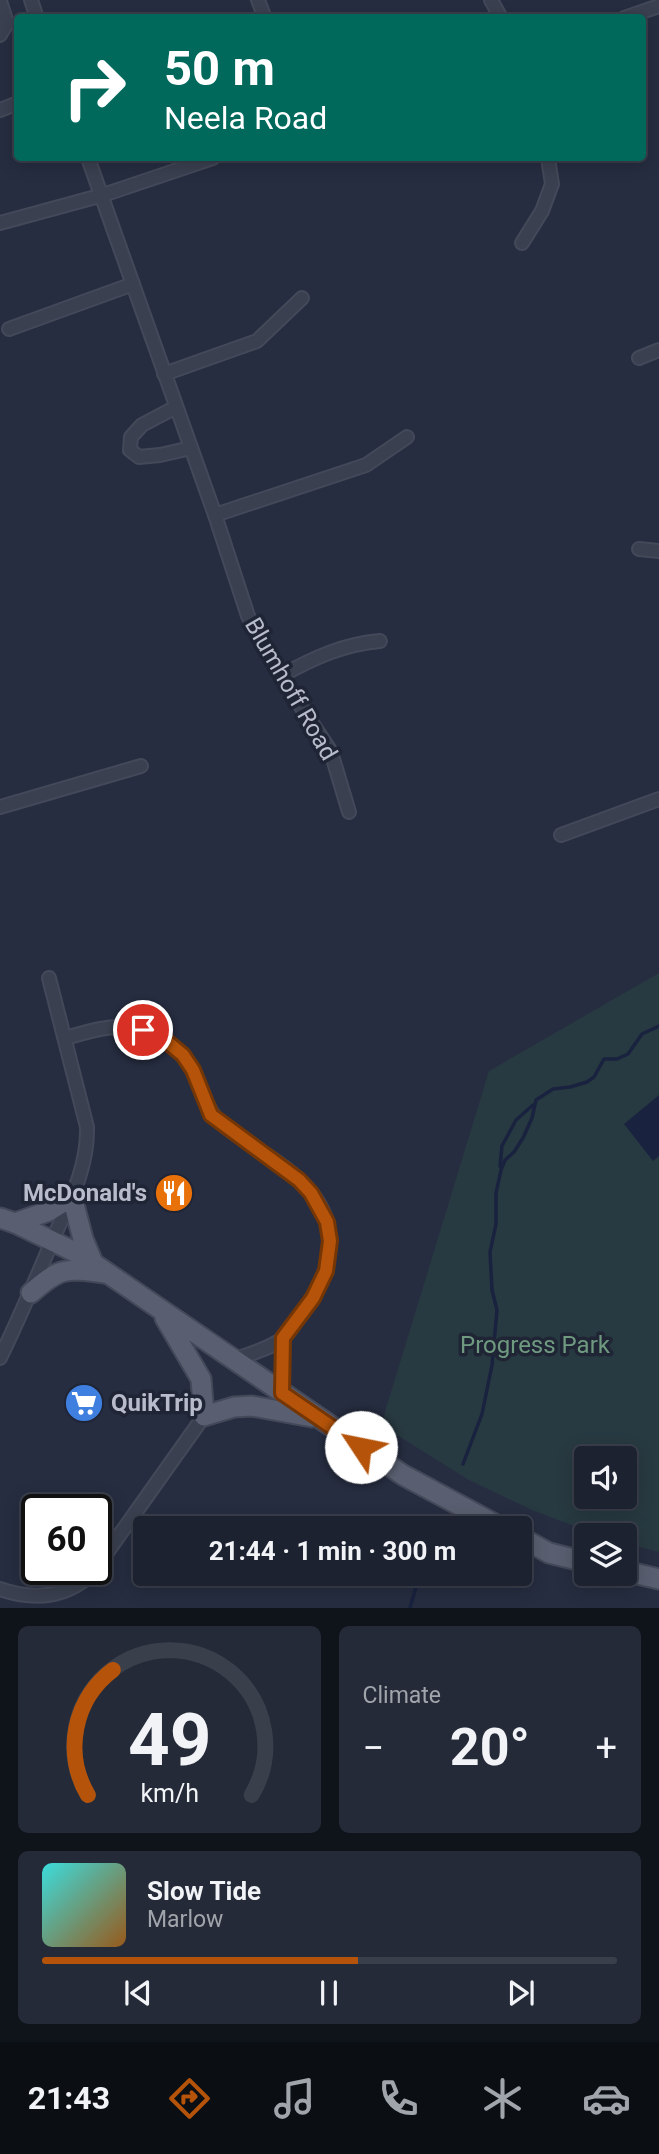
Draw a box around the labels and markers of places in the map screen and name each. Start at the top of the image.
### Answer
pin [113,1000,173,1060]
restaurant icon: McDonald's [153,1172,195,1214]
place label: McDonald's [23,1179,147,1207]
supermarket icon: QuikTrip [63,1382,105,1424]
place label: QuikTrip [111,1389,203,1417]

